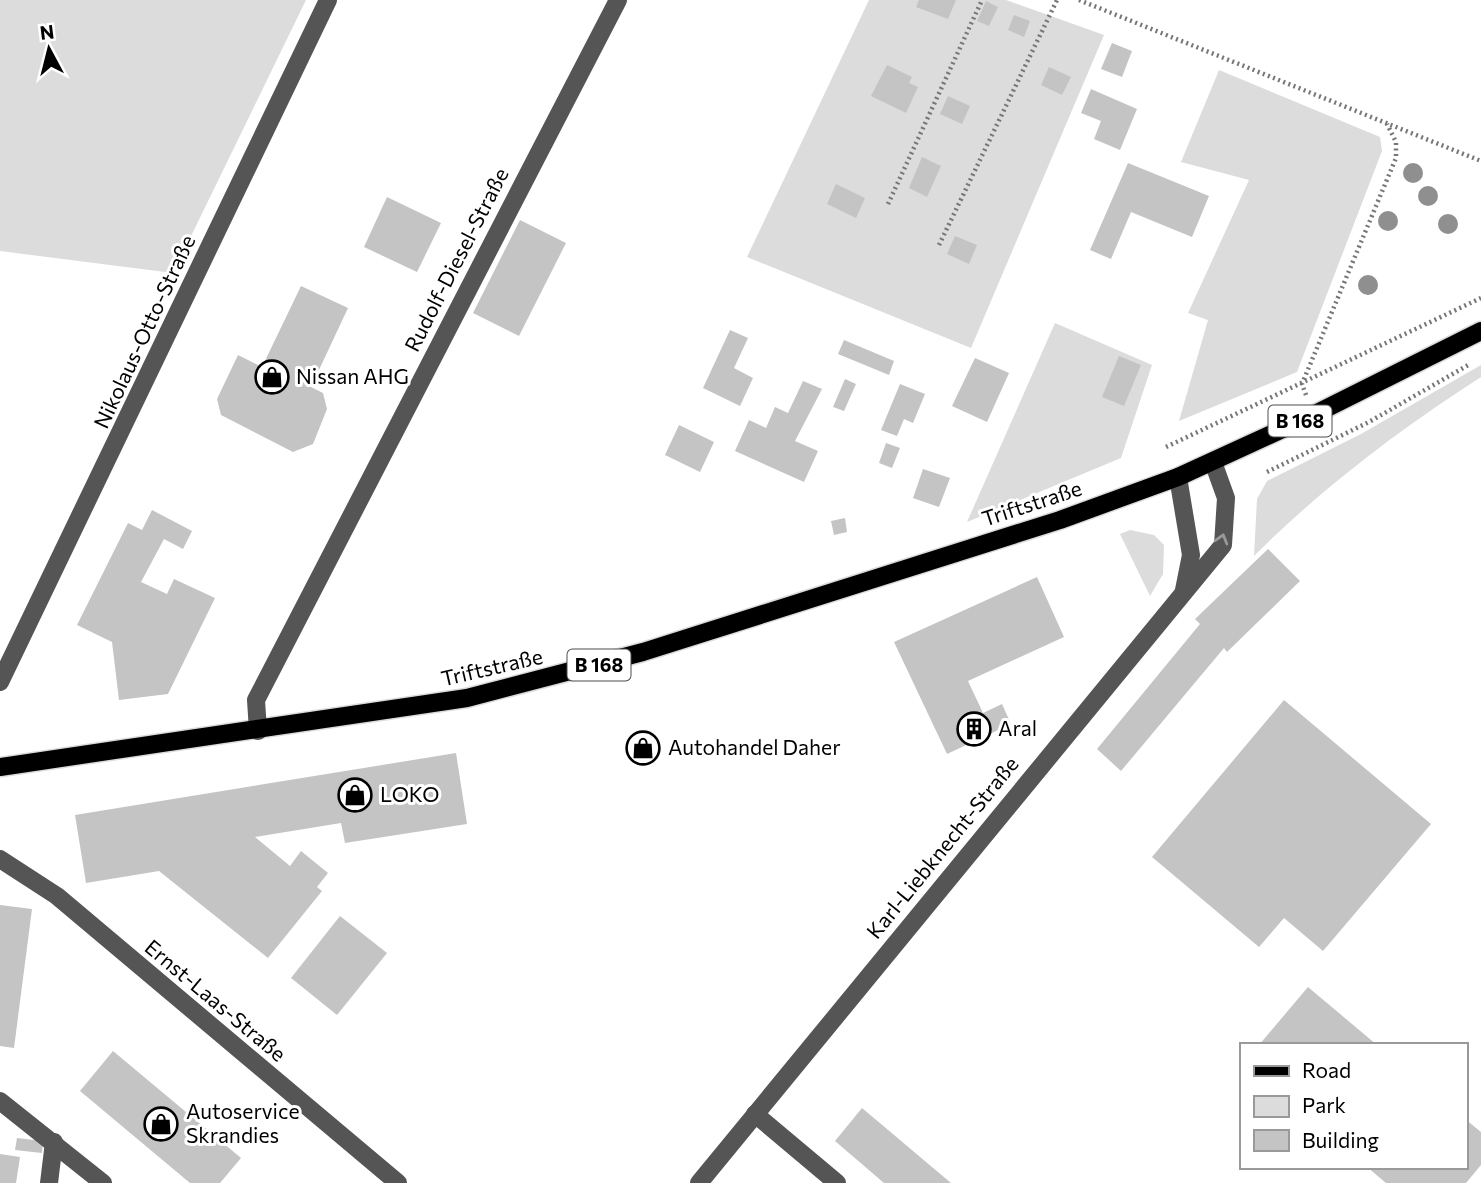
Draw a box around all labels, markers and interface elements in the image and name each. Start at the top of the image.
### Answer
north arrow [14,14,84,84]
text: N [38,19,55,44]
street label: Rudolf-Diesel-Straße [398,163,513,355]
street label: Nikolaus-Otto-Straße [88,231,199,432]
shop icon: Nissan AHG [253,358,291,396]
place label: Nissan AHG [296,363,409,388]
road number: B 168 [1268,406,1332,436]
street label: Triftstraße [978,475,1085,530]
one-way arrow [1214,533,1229,545]
street label: Triftstraße [438,643,545,690]
road number: B 168 [568,650,630,680]
building icon: Aral [955,710,993,748]
place label: Aral [998,715,1037,740]
shop icon: Autohandel Daher [624,729,662,767]
place label: Autohandel Daher [668,734,841,759]
street label: Karl-Liebknecht-Straße [861,751,1023,943]
shop icon: LOKO [336,776,374,814]
place label: LOKO [380,781,439,806]
street label: Ernst-Laas-Straße [141,934,291,1066]
legend [1240,1043,1467,1169]
text: Road [1302,1057,1351,1082]
text: Park [1302,1092,1346,1117]
place label: Autoservice Skrandies [186,1098,299,1147]
shop icon: Autoservice Skrandies [142,1105,180,1143]
text: Building [1302,1127,1379,1152]

